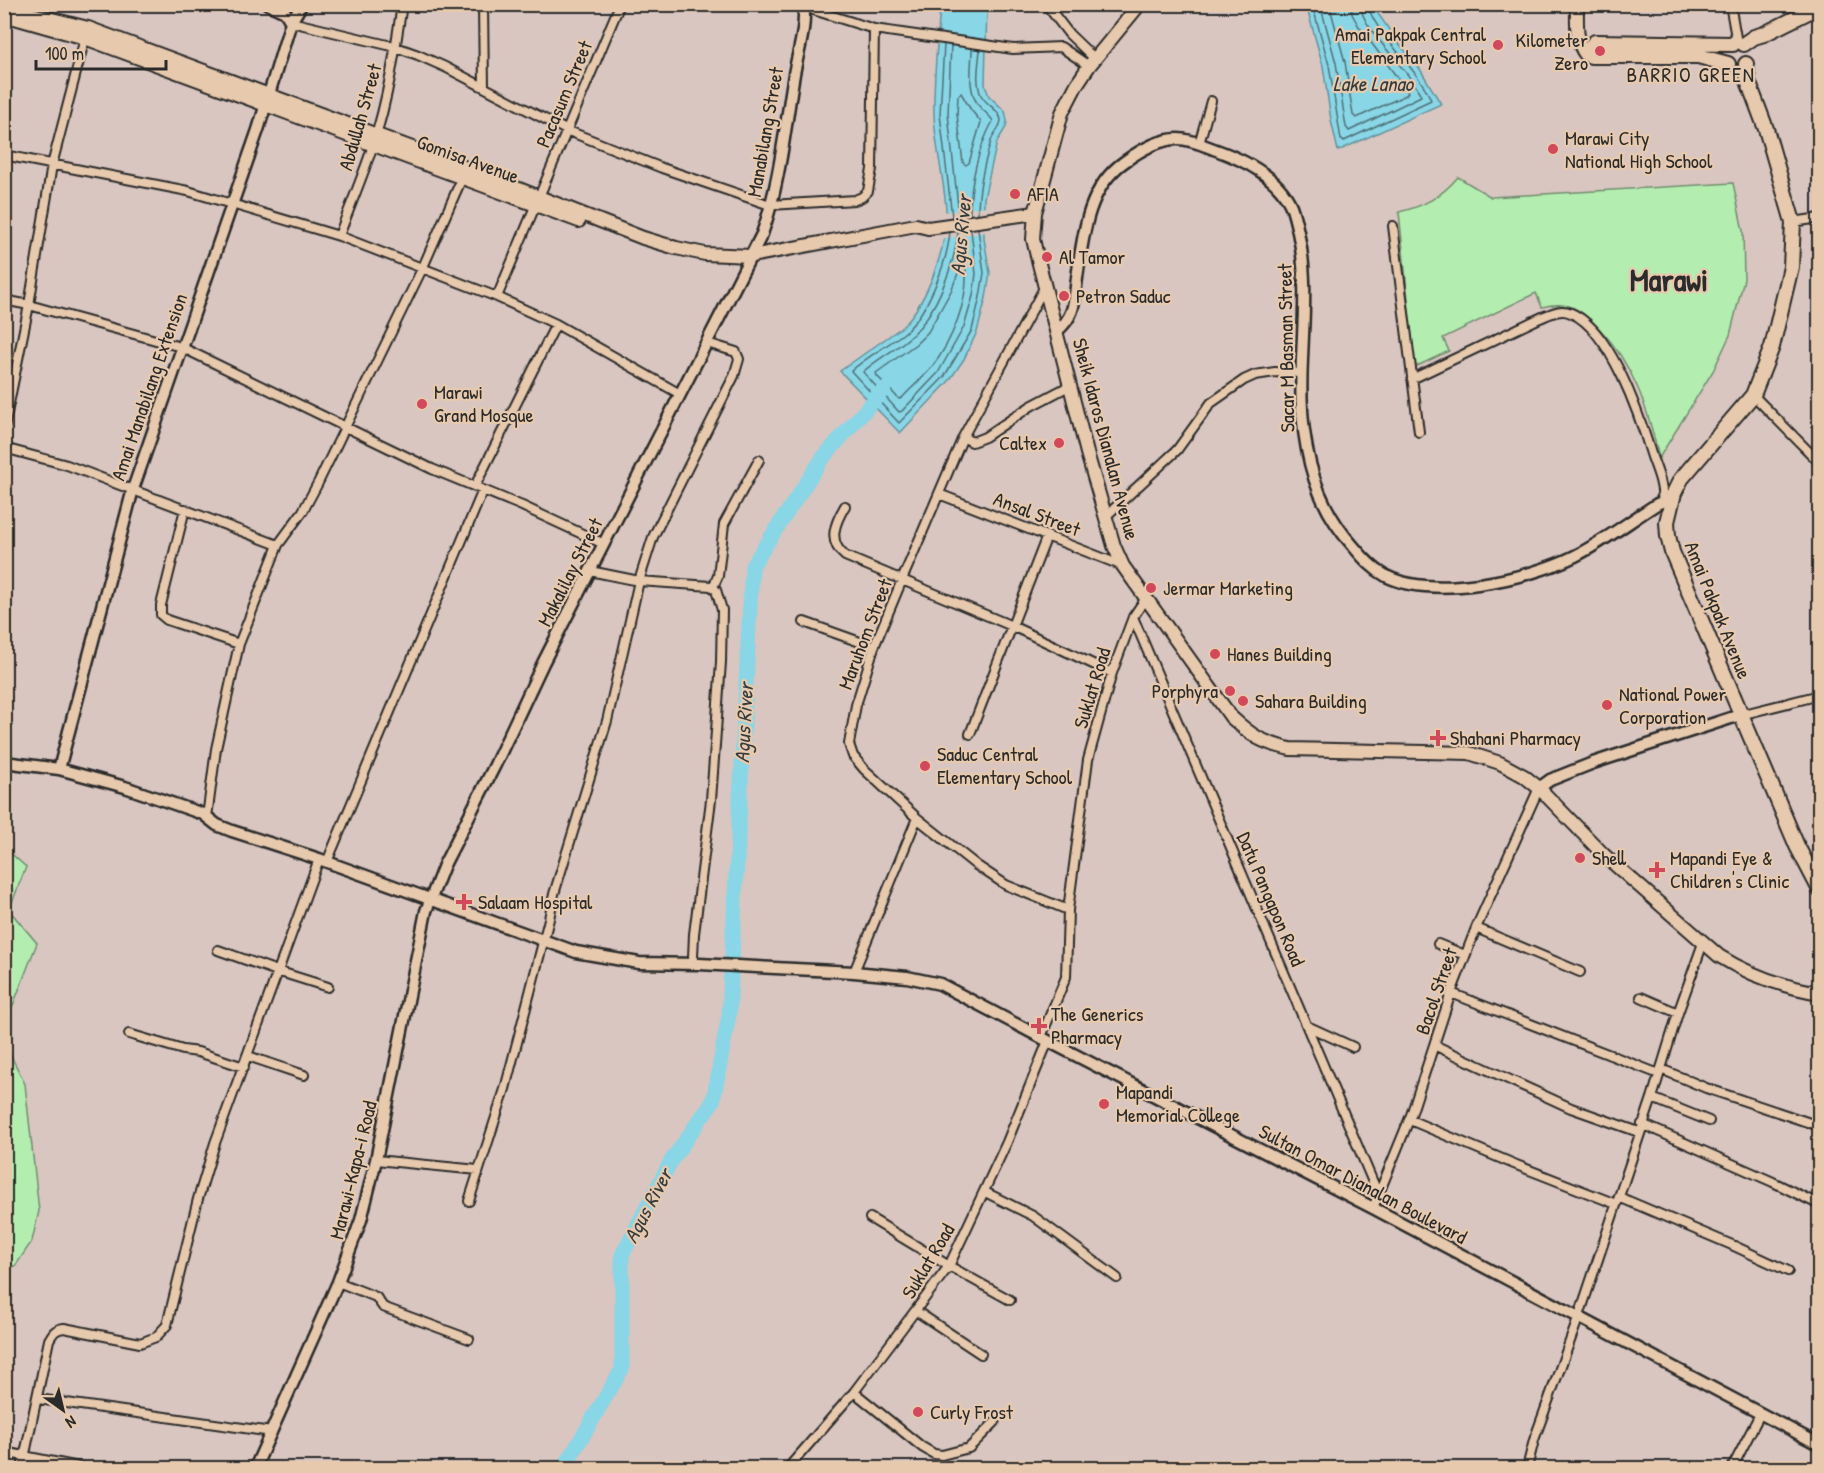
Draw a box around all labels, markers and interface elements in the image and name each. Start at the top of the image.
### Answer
place label: Amai Pakpak Central Elementary School [1335,20,1487,70]
place label: Kilometer Zero [1516,26,1588,76]
scale bar [36,33,166,71]
street label: Pacasum Street [529,35,599,151]
marker: Amai Pakpak Central Elementary School [1491,38,1505,52]
text: 100 m [45,41,84,66]
marker: Kilometer Zero [1593,44,1607,58]
street label: Abdullah Street [331,59,388,173]
district label: BARRIO GREEN [1627,60,1755,89]
street label: Manabilang Street [740,64,789,199]
water label: Lake Lanao [1333,69,1415,98]
place label: Marawi City National High School [1565,124,1713,174]
street label: Gomisa Avenue [413,128,523,189]
marker: Marawi City National High School [1546,142,1560,156]
place label: AFIA [1027,180,1059,207]
marker: AFIA [1008,187,1022,201]
water label: Agus River [943,191,979,276]
place label: Al Tamor [1059,243,1126,270]
marker: Al Tamor [1040,250,1054,264]
district label: Marawi [1630,258,1708,301]
street label: Sacar M Basman Street [1271,262,1300,433]
place label: Petron Saduc [1076,282,1171,309]
marker: Petron Saduc [1057,289,1071,303]
street label: Amai Manabilang Extension [104,290,193,484]
street label: Sheik Idaros Dianalan Avenue [1067,335,1146,543]
place label: Marawi Grand Mosque [434,378,533,428]
marker: Marawi Grand Mosque [415,397,429,411]
place label: Caltex [999,429,1047,456]
marker: Caltex [1052,436,1066,450]
street label: Ansal Street [990,485,1085,543]
street label: Makalilay Street [531,512,609,631]
street label: Amai Pakpak Avenue [1679,537,1758,683]
street label: Maruhom Street [831,573,898,693]
place label: Jermar Marketing [1163,574,1293,601]
marker: Jermar Marketing [1144,581,1158,595]
place label: Hanes Building [1227,640,1332,667]
street label: Suklat Road [1066,644,1117,731]
marker: Hanes Building [1208,647,1222,661]
place label: Porphyra [1152,677,1218,704]
water label: Agus River [727,679,760,764]
place label: National Power Corporation [1619,680,1727,730]
marker: Porphyra [1223,684,1237,698]
place label: Sahara Building [1255,687,1367,714]
marker: Sahara Building [1236,694,1250,708]
marker: National Power Corporation [1600,698,1614,712]
place label: Shahani Pharmacy [1450,724,1581,751]
marker: Shahani Pharmacy [1431,731,1445,745]
place label: Saduc Central Elementary School [937,740,1073,790]
marker: Saduc Central Elementary School [918,759,932,773]
street label: Datu Pangapon Road [1231,828,1312,970]
place label: Shell [1592,844,1627,871]
place label: Mapandi Eye & Children's Clinic [1670,844,1790,894]
marker: Shell [1573,851,1587,865]
marker: Mapandi Eye & Children's Clinic [1648,861,1666,879]
place label: Salaam Hospital [478,888,593,915]
marker: Salaam Hospital [455,893,473,911]
street label: Bacol Street [1408,943,1463,1038]
place label: The Generics Pharmacy [1051,1000,1144,1050]
marker: The Generics Pharmacy [1032,1019,1046,1033]
place label: Mapandi Memorial College [1116,1078,1240,1128]
marker: Mapandi Memorial College [1097,1097,1111,1111]
street label: Marawi-Kapa-i Road [322,1098,383,1242]
street label: Sultan Omar Dianalan Boulevard [1254,1117,1472,1250]
water label: Agus River [616,1161,681,1248]
street label: Suklat Road [895,1218,961,1303]
north arrow [33,1380,93,1440]
place label: Curly Frost [930,1398,1014,1425]
marker: Curly Frost [911,1405,925,1419]
text: N [61,1411,81,1434]

